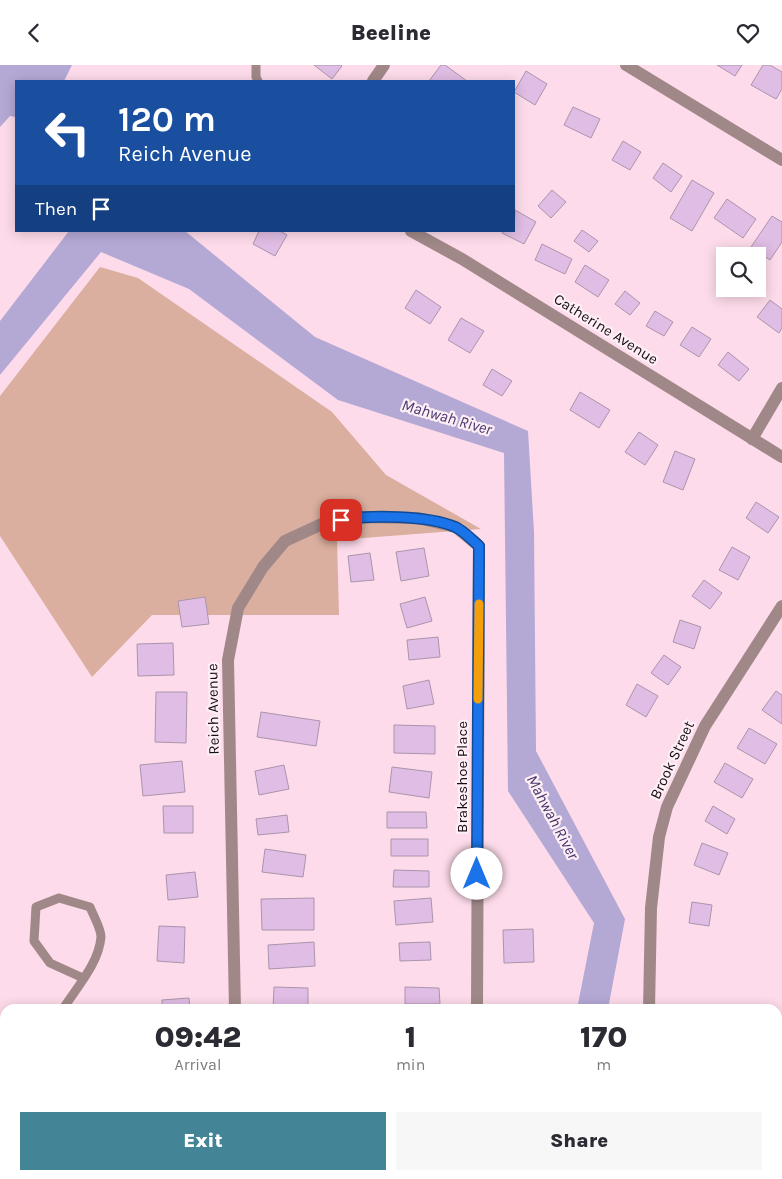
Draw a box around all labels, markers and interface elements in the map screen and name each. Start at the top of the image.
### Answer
icon: back [20,19,48,47]
icon: heart [734,19,762,47]
text: Beeline [351,20,431,46]
text: 120 m [118,99,216,140]
icon: left [35,100,100,165]
text: Reich Avenue [118,141,252,167]
icon: arrive [87,195,115,223]
text: Then [35,198,77,220]
map controls [716,247,766,297]
button: search [716,247,766,297]
street label: Catherine Avenue [551,290,661,368]
water label: Mahwah River [400,395,495,439]
pin [320,499,362,541]
icon: arrive [327,506,355,534]
street label: Reich Avenue [203,663,223,755]
street label: Brook Street [646,718,698,802]
street label: Brakeshoe Place [453,721,471,833]
water label: Mahwah River [523,772,583,863]
position arrow [450,847,502,899]
text: 09:42 [155,1019,241,1055]
text: 1 [405,1019,416,1055]
text: 170 [580,1019,627,1055]
text: Arrival [175,1055,221,1074]
text: min [396,1055,425,1074]
text: m [596,1055,611,1074]
button: Exit [20,1112,386,1170]
button: Share [396,1112,762,1170]

